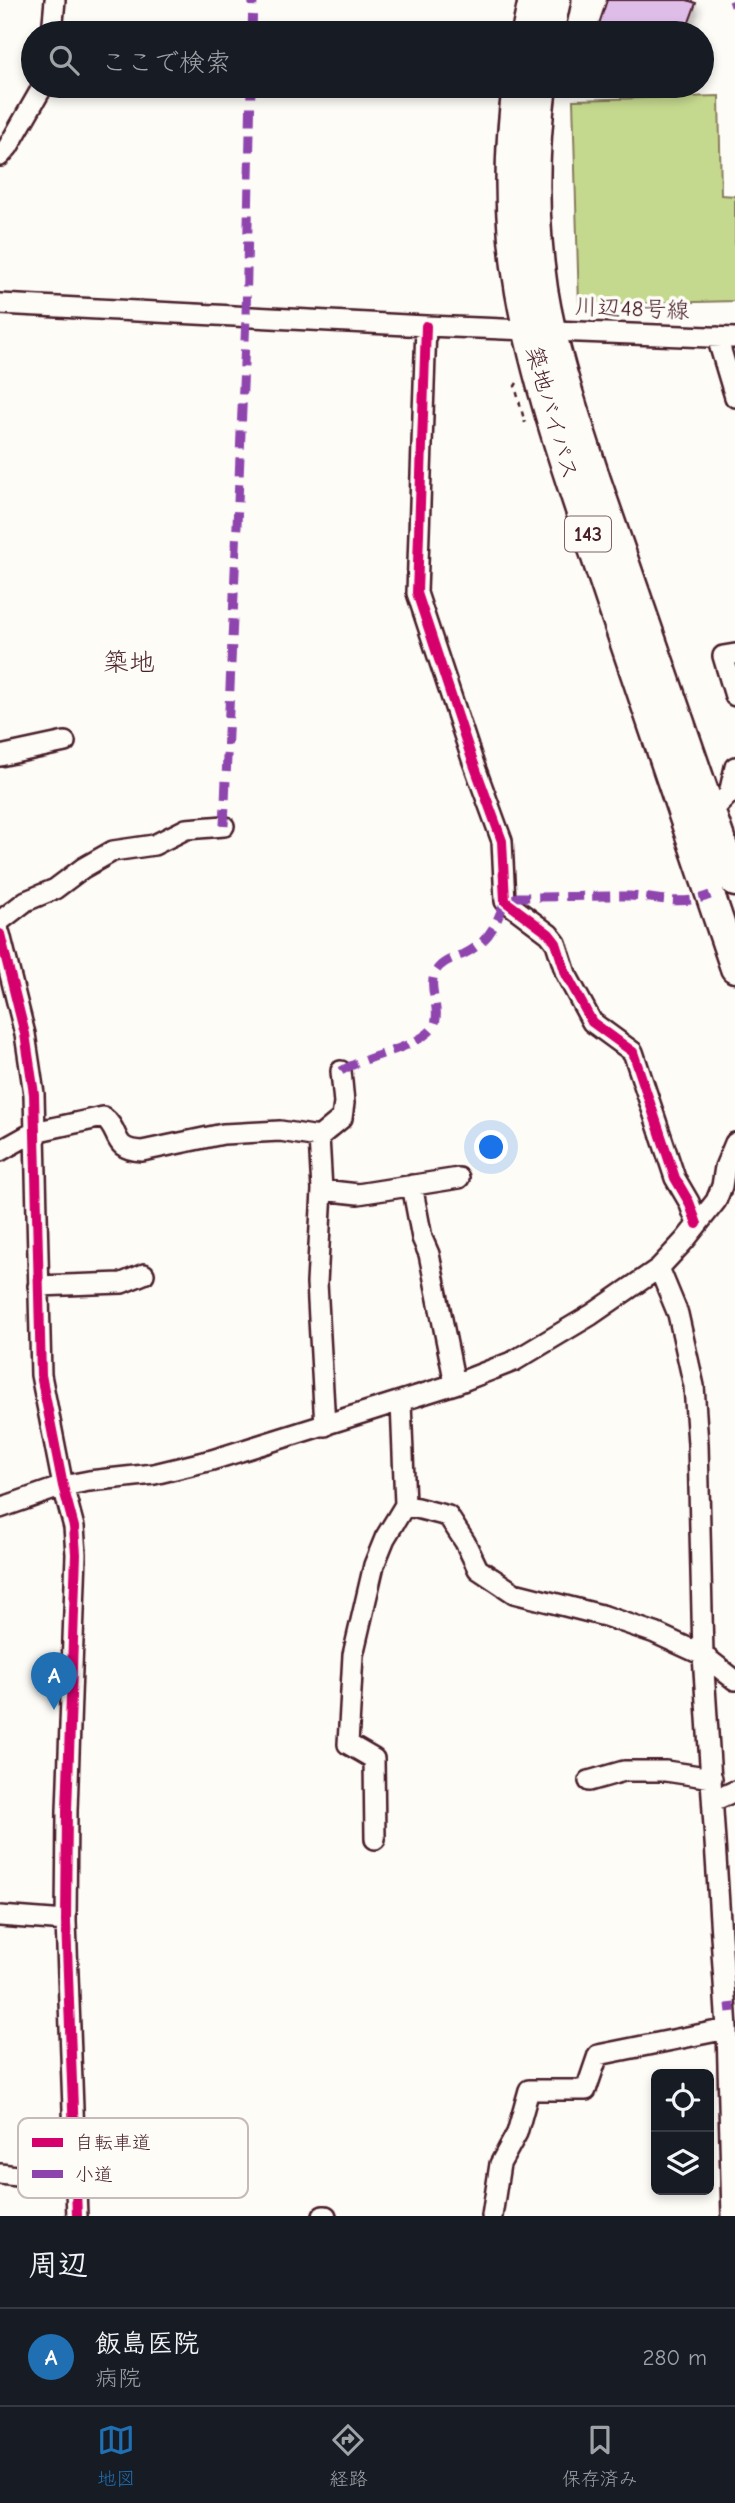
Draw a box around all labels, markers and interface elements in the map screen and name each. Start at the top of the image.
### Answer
search box [21,21,714,98]
icon: search [45,41,83,79]
text: ここで検索 [101,48,231,78]
street label: 川辺48号線 [574,293,690,323]
street label: 築地バイパス [520,343,584,483]
road number: 143 [565,516,611,552]
district label: 築地 [103,648,155,678]
your location [474,1130,508,1164]
pin: A [31,1652,77,1710]
map controls [651,2069,714,2195]
button: locate [651,2069,714,2132]
legend [18,2118,248,2198]
text: 自転車道 [75,2132,151,2154]
button: layers [651,2132,714,2195]
text: 小道 [75,2164,113,2186]
text: 周辺 [28,2248,88,2283]
text: 飯島医院 [95,2329,199,2359]
text: A [45,2344,57,2371]
text: 280 m [642,2344,707,2371]
text: 病院 [95,2365,141,2392]
tab: 地図 [97,2421,135,2490]
tab: 経路 [329,2421,368,2490]
tab: 保存済み [562,2421,638,2490]

